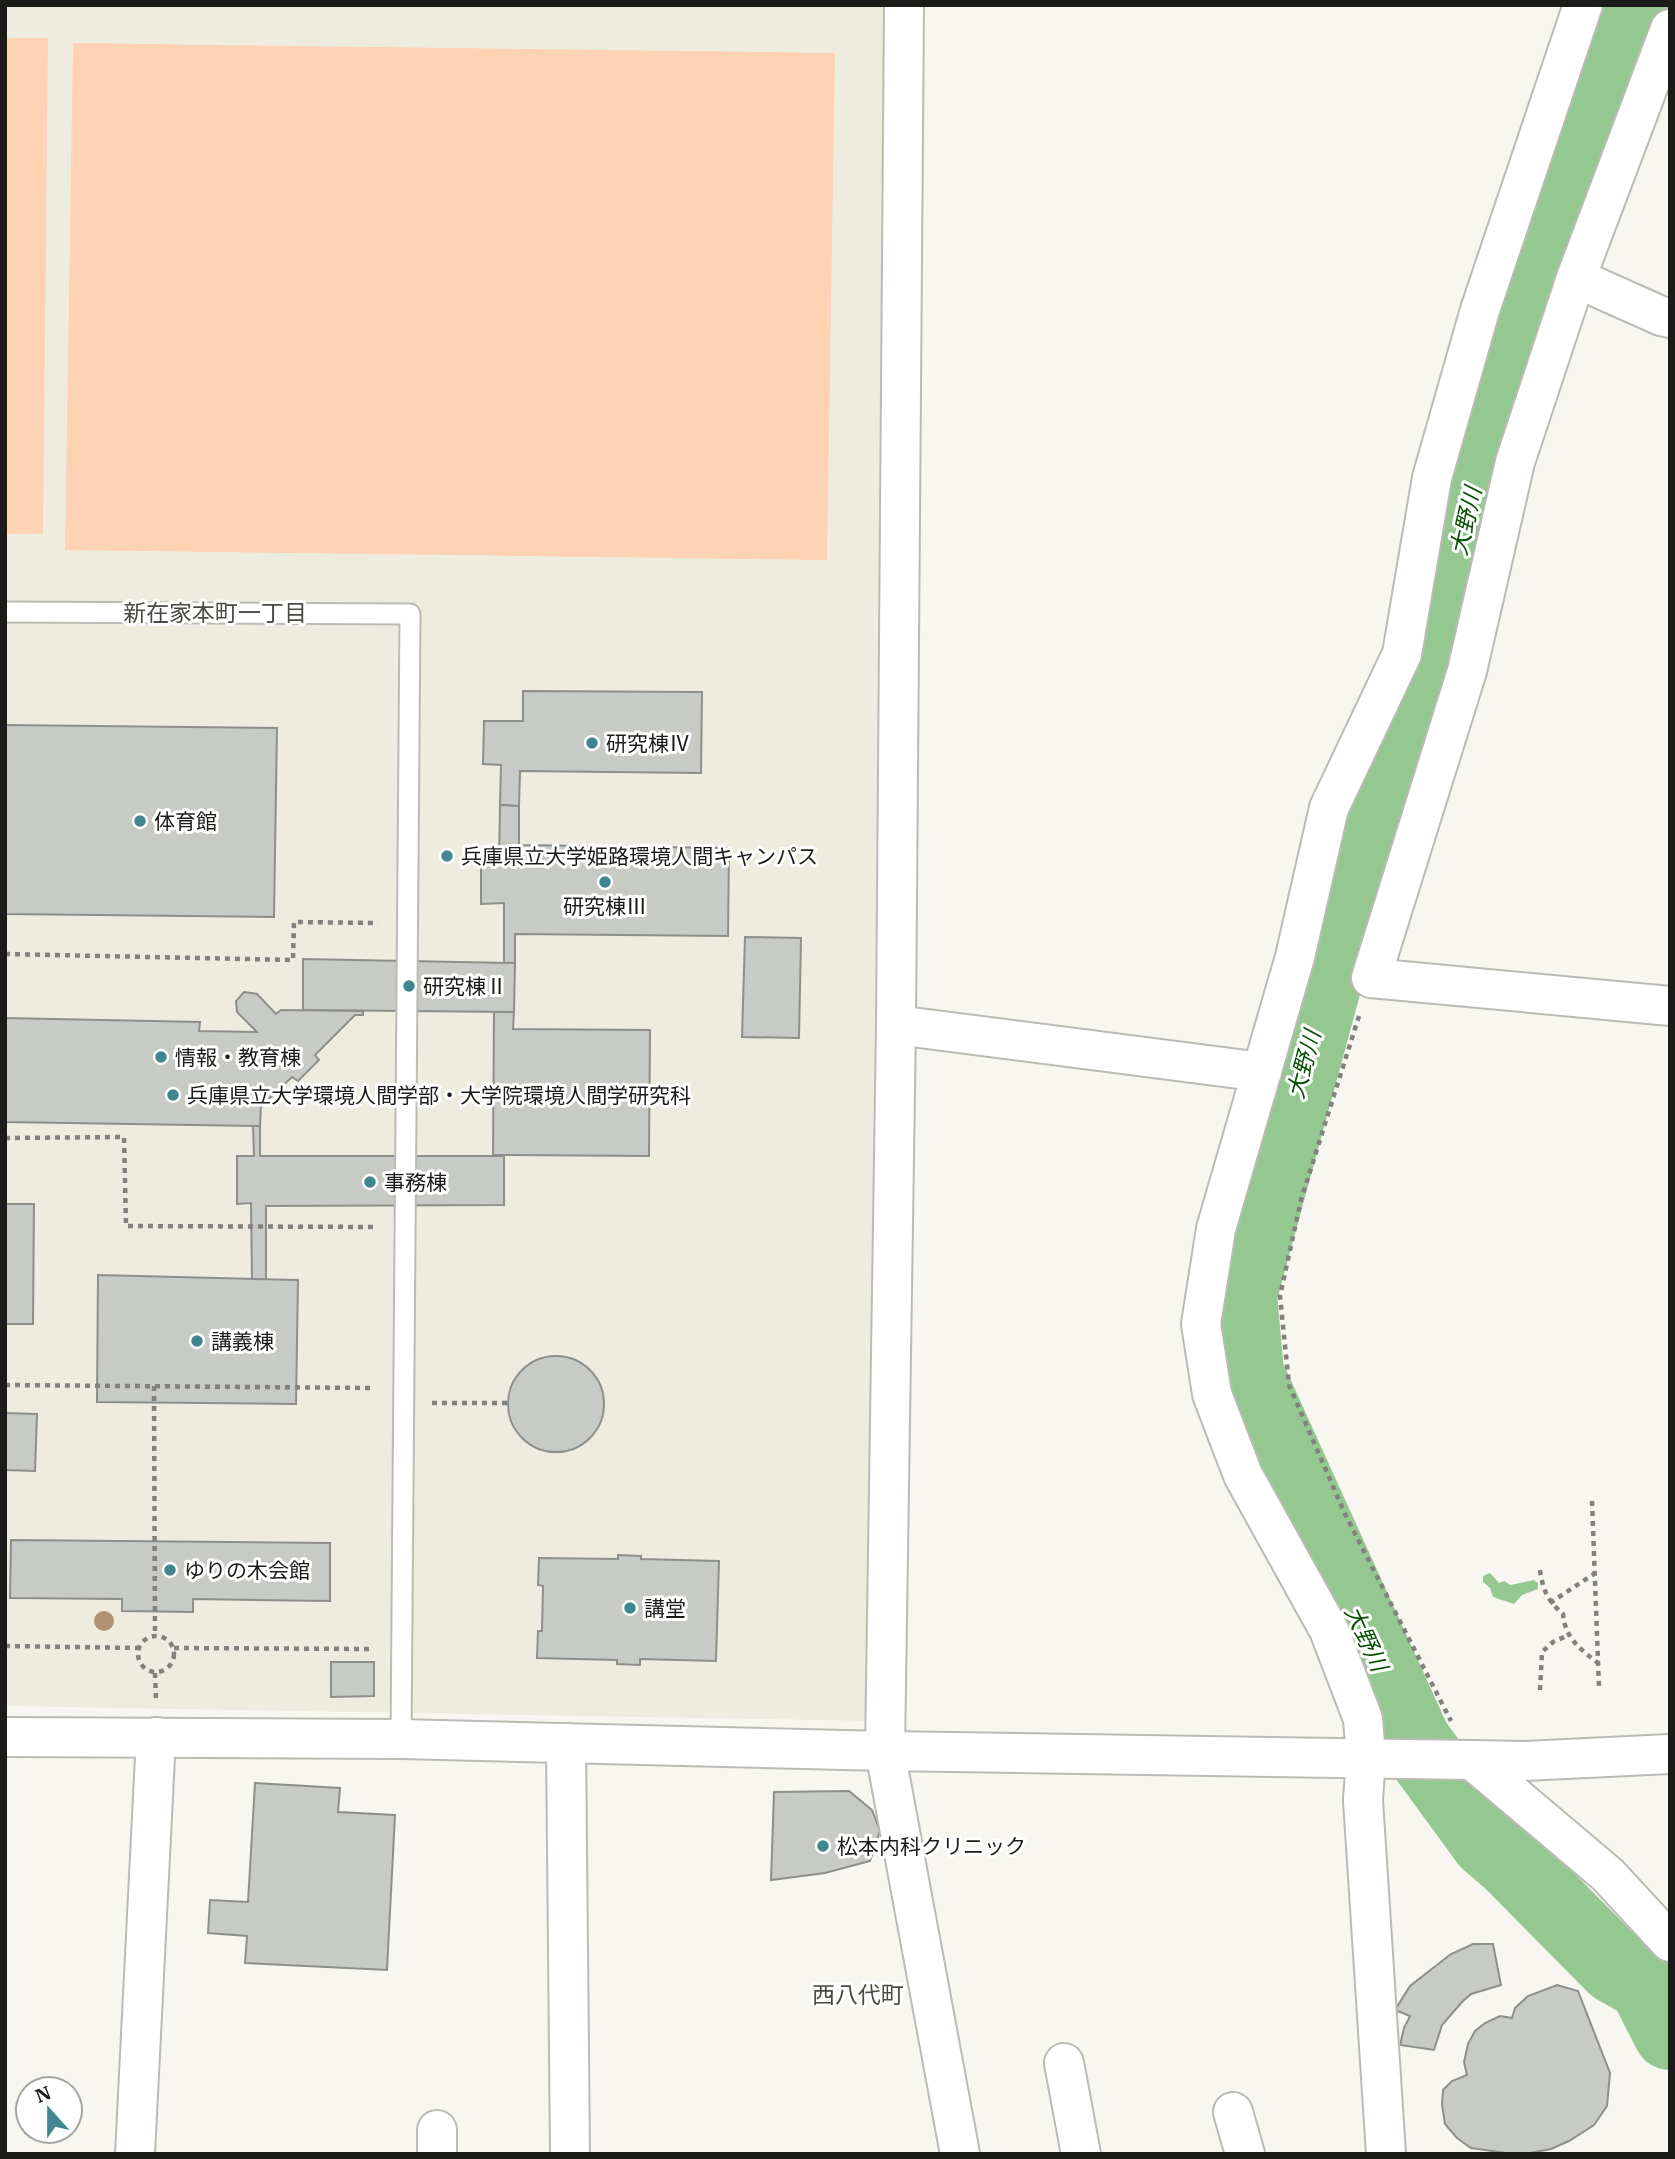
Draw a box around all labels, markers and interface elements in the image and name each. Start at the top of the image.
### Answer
water label: 大野川 [1443,481,1488,558]
district label: 新在家本町一丁目 [123,597,307,627]
place label: 研究棟Ⅳ [606,729,690,757]
marker: 研究棟Ⅳ [584,735,600,751]
place label: 体育館 [154,807,217,835]
marker: 体育館 [132,813,148,829]
place label: 兵庫県立大学姫路環境人間キャンパス [461,842,818,870]
marker: 兵庫県立大学姫路環境人間キャンパス [439,848,455,864]
marker: 研究棟Ⅲ [597,874,613,890]
place label: 研究棟Ⅲ [563,892,647,920]
place label: 研究棟Ⅱ [423,972,507,1000]
marker: 研究棟Ⅱ [401,978,417,994]
water label: 大野川 [1280,1024,1327,1101]
place label: 情報・教育棟 [175,1043,301,1071]
marker: 情報・教育棟 [153,1049,169,1065]
place label: 兵庫県立大学環境人間学部・大学院環境人間学研究科 [187,1081,691,1109]
marker: 兵庫県立大学環境人間学部・大学院環境人間学研究科 [165,1087,181,1103]
place label: 事務棟 [384,1168,447,1196]
marker: 事務棟 [362,1174,378,1190]
place label: 講義棟 [211,1327,274,1355]
marker: 講義棟 [189,1333,205,1349]
place label: ゆりの木会館 [184,1556,310,1584]
marker: ゆりの木会館 [162,1562,178,1578]
place label: 講堂 [644,1594,686,1622]
marker: 講堂 [622,1600,638,1616]
water label: 大野川 [1339,1600,1396,1678]
place label: 松本内科クリニック [837,1832,1026,1860]
marker: 松本内科クリニック [815,1838,831,1854]
district label: 西八代町 [812,1979,904,2009]
north arrow [14,2075,84,2145]
text: N [32,2080,54,2108]

